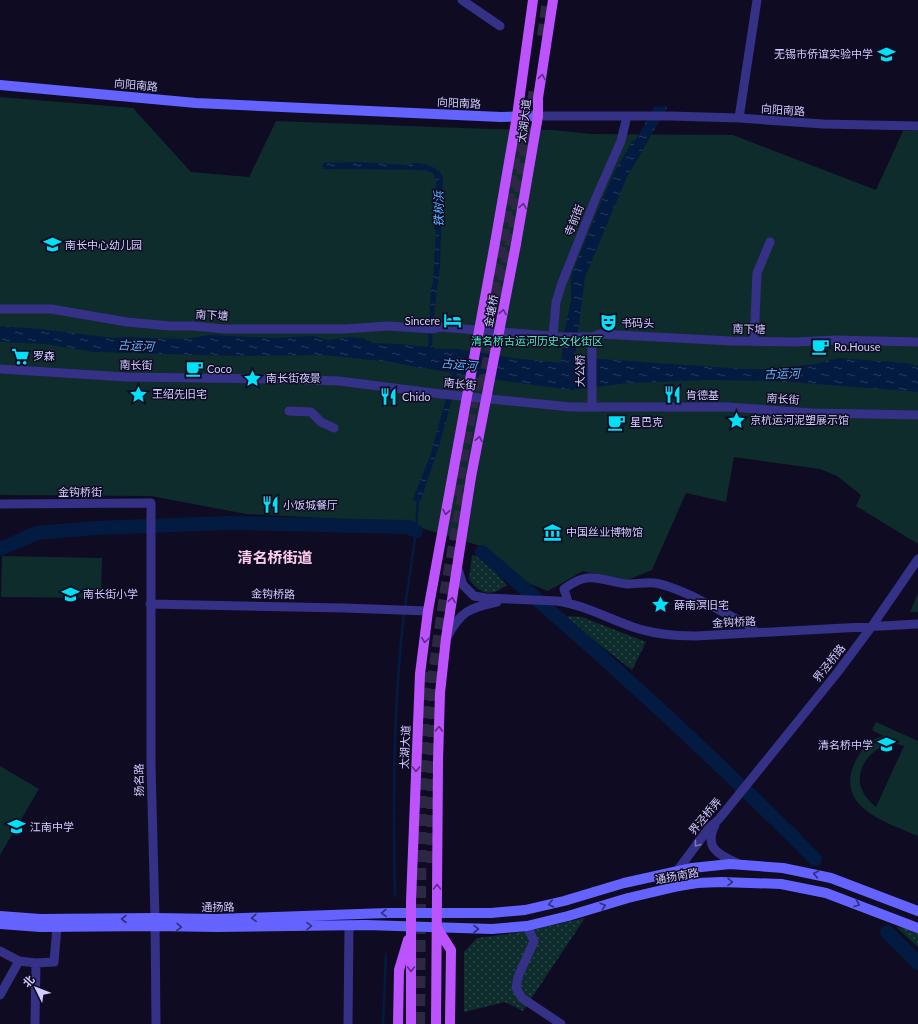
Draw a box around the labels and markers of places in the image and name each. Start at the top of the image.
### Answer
school or university icon: 无锡市侨谊实验中学 [876,44,896,64]
place label: 无锡市侨谊实验中学 [774,47,873,60]
school or university icon: 南长中心幼儿园 [42,235,62,255]
place label: 南长中心幼儿园 [65,238,142,251]
hotel icon: Sincere [443,311,463,331]
theatre icon: 书码头 [598,313,618,333]
place label: Sincere [405,314,440,327]
place label: 书码头 [621,316,654,329]
cafe icon: Ro.House [811,337,831,357]
place label: Ro.House [834,340,881,353]
supermarket icon: 罗森 [10,346,30,366]
place label: 罗森 [33,349,55,362]
cafe icon: Coco [184,359,204,379]
place label: Coco [207,362,232,375]
place icon: 南长街夜景 [243,368,263,388]
place label: 南长街夜景 [266,371,321,384]
place icon: 王绍先旧宅 [129,384,149,404]
restaurant icon: 肯德基 [663,385,683,405]
place label: 王绍先旧宅 [152,387,207,400]
restaurant icon: Chido [379,387,399,407]
place label: 肯德基 [686,388,719,401]
place label: Chido [402,390,431,403]
place icon: 京杭运河泥塑展示馆 [727,410,747,430]
cafe icon: 星巴克 [607,412,627,432]
place label: 京杭运河泥塑展示馆 [750,413,849,426]
place label: 星巴克 [630,415,663,428]
restaurant icon: 小饭城餐厅 [260,495,280,515]
place label: 小饭城餐厅 [283,498,338,511]
museum icon: 中国丝业博物馆 [543,522,563,542]
place label: 中国丝业博物馆 [566,525,643,538]
school or university icon: 南长街小学 [60,584,80,604]
place label: 南长街小学 [83,587,138,600]
place icon: 薛南溟旧宅 [651,595,671,615]
place label: 薛南溟旧宅 [674,598,729,611]
school or university icon: 清名桥中学 [876,735,896,755]
place label: 清名桥中学 [818,738,873,751]
school or university icon: 江南中学 [7,817,27,837]
place label: 江南中学 [30,820,74,833]

